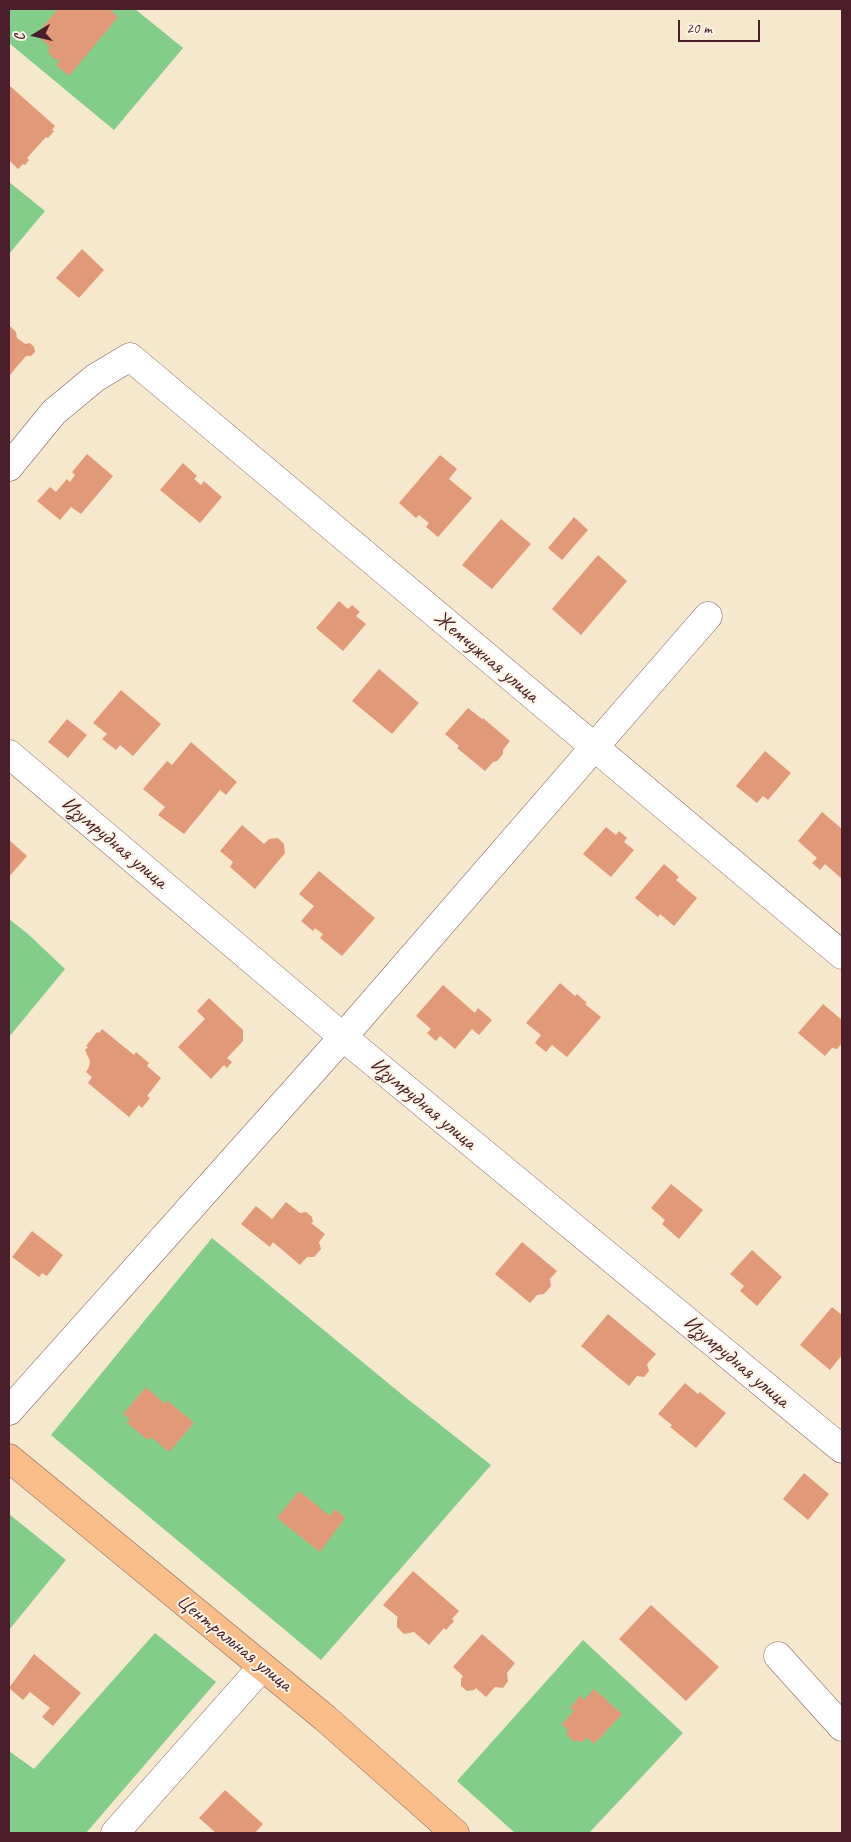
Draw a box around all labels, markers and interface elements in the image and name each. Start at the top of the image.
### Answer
north arrow [10,10,60,60]
scale bar [681,10,764,42]
text: 20 m [686,19,712,38]
text: С [11,33,29,42]
street label: Жемчужная улица [428,606,544,708]
street label: Изумрудная улица [56,791,172,895]
street label: Изумрудная улица [365,1052,481,1156]
street label: Изумрудная улица [678,1310,794,1414]
street label: Центральная улица [171,1589,297,1697]

